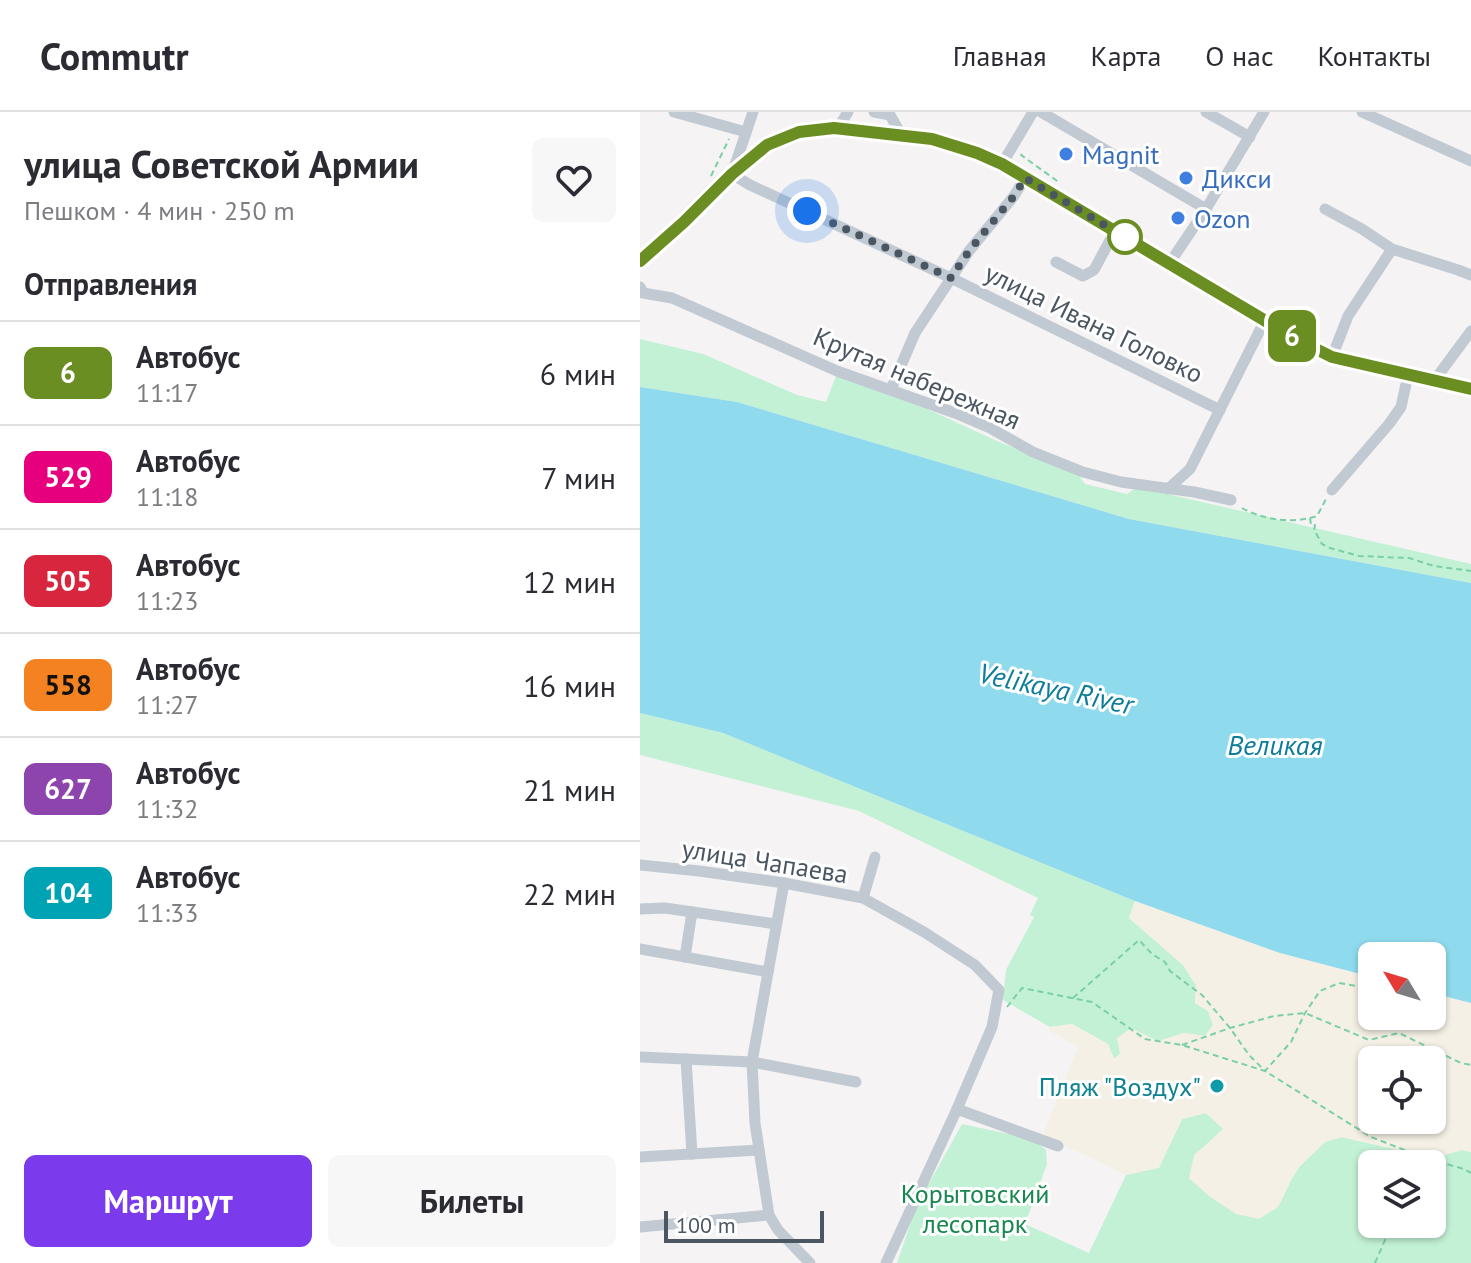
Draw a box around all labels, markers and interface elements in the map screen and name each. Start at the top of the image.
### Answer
text: Commutr [40,31,189,80]
text: Главная [953,37,1047,74]
text: Карта [1091,37,1161,74]
text: О нас [1205,37,1274,74]
text: Контакты [1318,37,1431,74]
button: heart [532,138,616,222]
place label: Magnit [1082,138,1160,171]
text: улица Советской Армии [24,139,419,188]
marker: Magnit [1057,145,1075,163]
place label: Дикси [1202,162,1272,195]
marker: Дикси [1177,169,1195,187]
your location [787,191,827,231]
text: Пешком · 4 мин · 250 m [24,194,295,227]
place label: Ozon [1194,202,1251,235]
marker: Ozon [1169,209,1187,227]
unlabelled marker [1108,220,1142,254]
street label: улица Ивана Головко [979,256,1209,390]
text: Отправления [24,264,197,303]
line badge: 6 [1266,310,1318,362]
text: 6 [1284,317,1300,354]
street label: Крутая набережная [808,319,1026,437]
text: Автобус [136,337,241,376]
text: 6 [60,354,76,391]
text: 6 мин [540,354,616,393]
text: 11:17 [136,376,198,409]
text: Автобус [136,441,241,480]
text: 529 [44,458,92,495]
text: 7 мин [541,458,616,497]
text: 11:18 [136,480,198,513]
text: Автобус [136,545,241,584]
text: 505 [44,562,92,599]
text: 12 мин [523,562,616,601]
text: 11:23 [136,584,198,617]
text: Автобус [136,649,241,688]
water label: Velikaya River [975,654,1139,723]
text: 558 [44,666,92,703]
text: 16 мин [523,666,616,705]
text: 11:27 [136,688,198,721]
water label: Великая [1227,726,1323,763]
text: Автобус [136,753,241,792]
text: 627 [44,770,92,807]
text: 21 мин [523,770,616,809]
text: 11:32 [136,792,198,825]
street label: улица Чапаева [680,832,850,890]
text: Автобус [136,857,241,896]
text: 104 [44,874,92,911]
text: 22 мин [523,874,616,913]
text: 11:33 [136,896,198,929]
north arrow [1358,942,1446,1030]
map controls [1358,942,1446,1238]
button: locate [1358,1046,1446,1134]
place label: Пляж "Воздух" [1039,1070,1201,1103]
marker: Пляж "Воздух" [1208,1077,1226,1095]
button: layers [1358,1150,1446,1238]
button: Маршрут [24,1155,312,1247]
button: Билеты [328,1155,616,1247]
park label: Корытовский лесопарк [901,1177,1049,1240]
scale bar [664,1207,824,1243]
text: 100 m [676,1211,736,1239]

